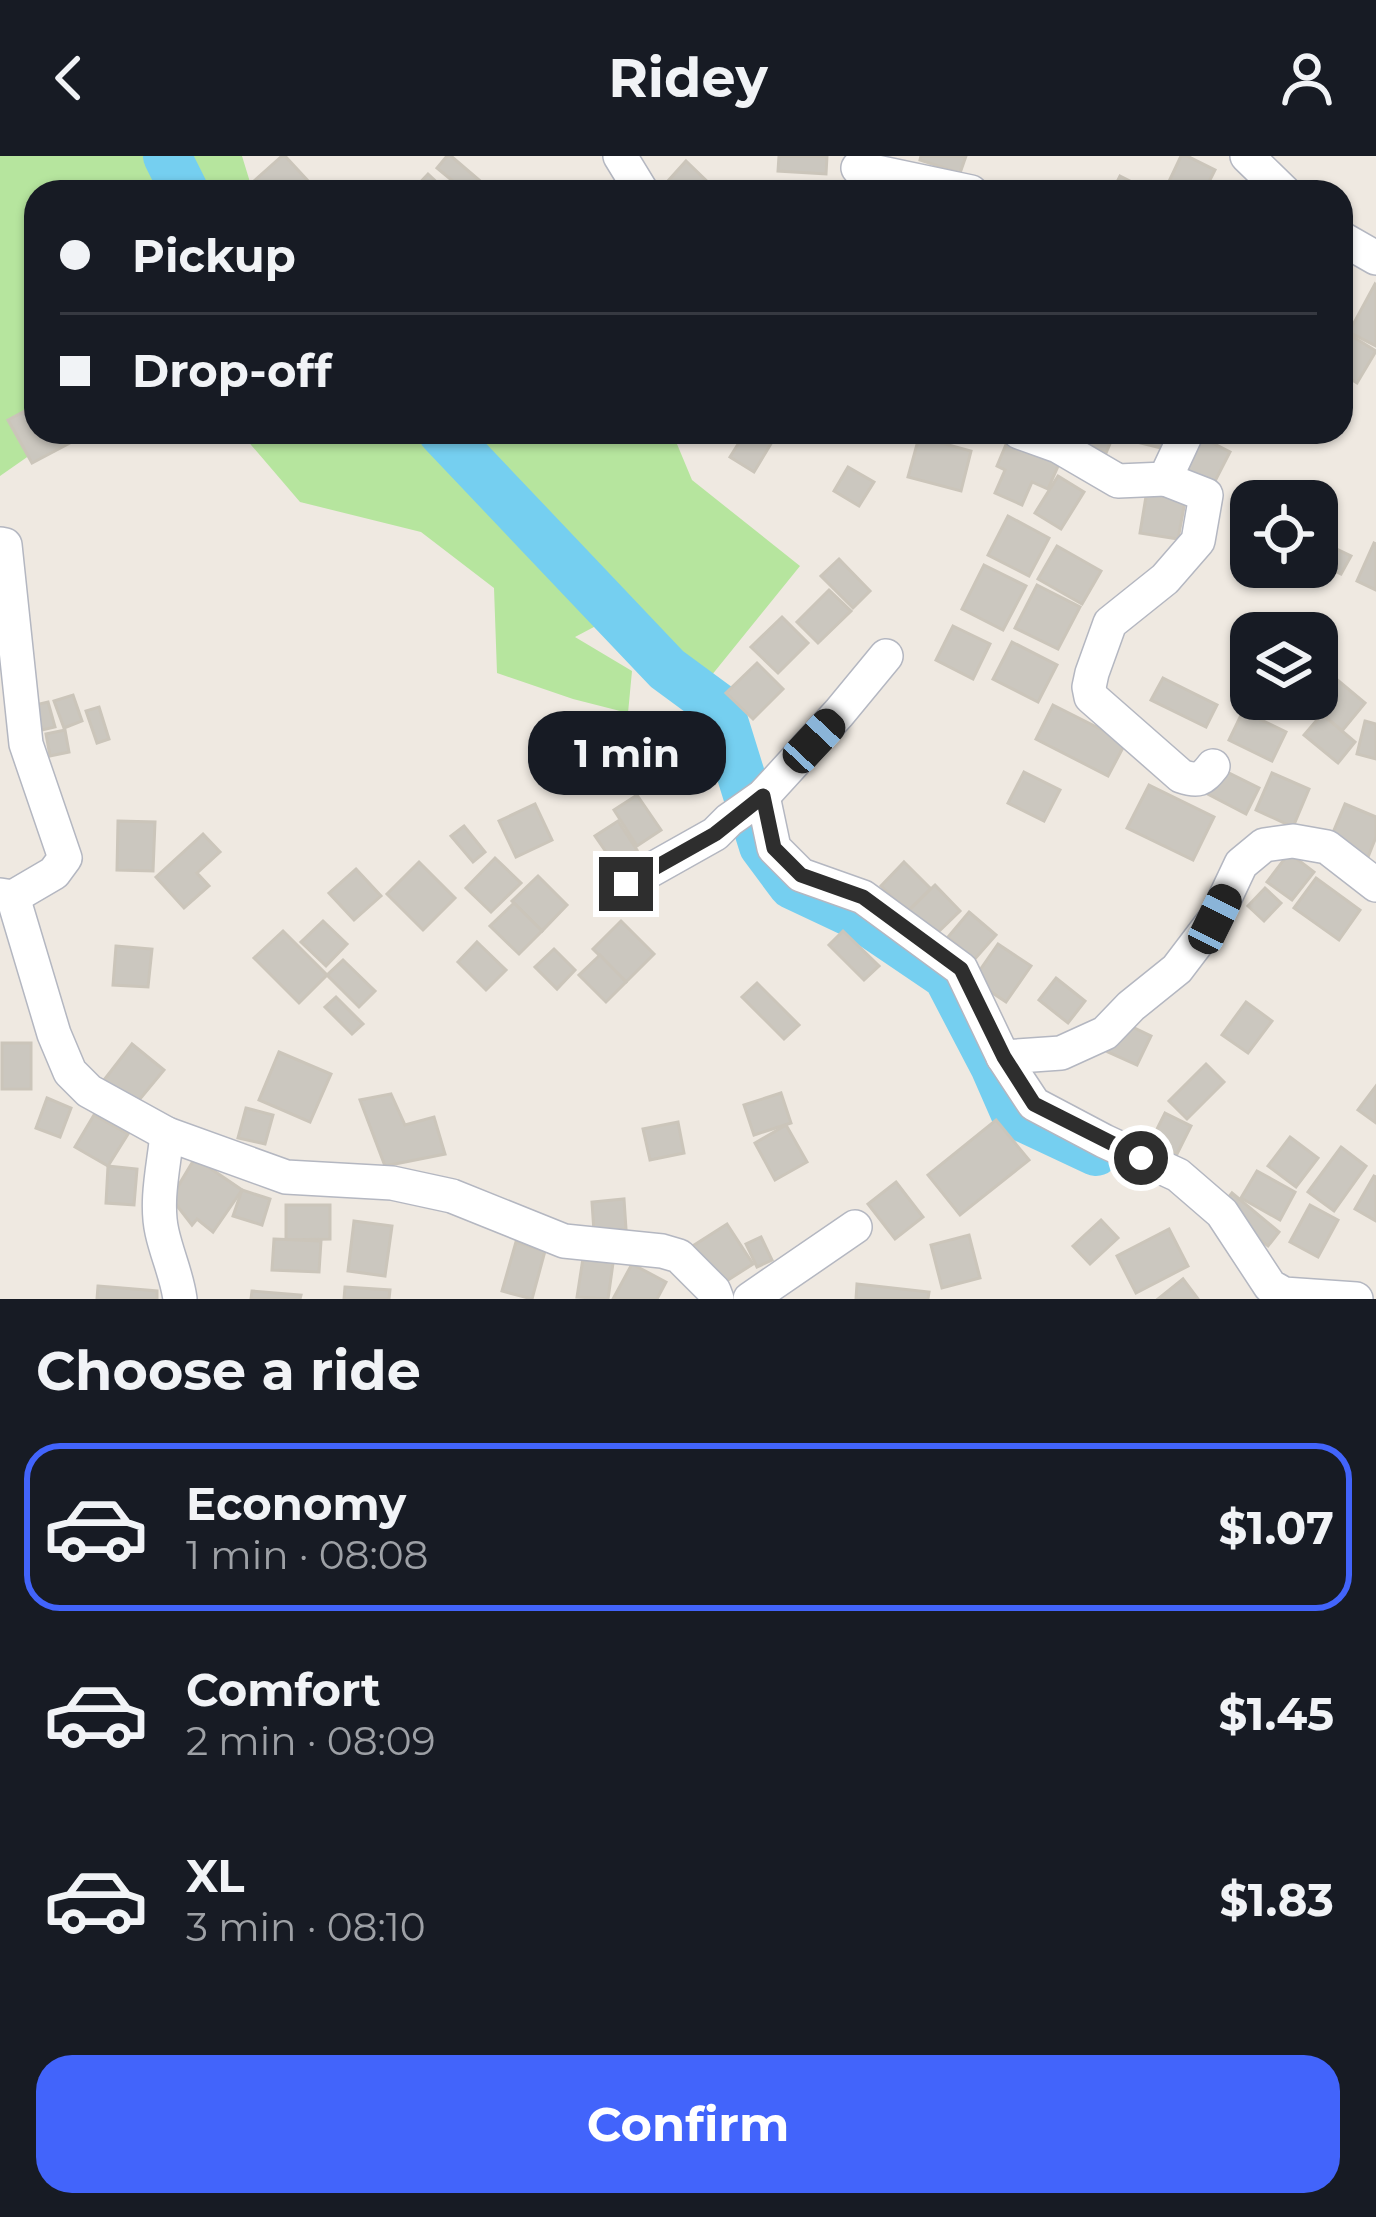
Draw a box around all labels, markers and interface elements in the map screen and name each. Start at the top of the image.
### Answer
icon: back [36,45,102,111]
text: Ridey [608,45,768,111]
icon: person [1274,45,1340,111]
text: Pickup [132,228,296,283]
text: Drop-off [132,343,332,398]
map controls [1230,480,1338,720]
button: locate [1230,480,1338,588]
button: layers [1230,612,1338,720]
car [776,702,852,780]
callout: 1 min [527,710,725,794]
text: 1 min [574,729,680,777]
route end [599,857,653,911]
car [1183,879,1247,959]
route start [1114,1131,1168,1185]
text: Choose a ride [36,1338,421,1404]
icon: car [42,1473,150,1581]
text: Economy [186,1476,406,1531]
text: $1.07 [1219,1500,1334,1555]
text: 1 min · 08:08 [186,1531,428,1579]
icon: car [42,1659,150,1767]
text: Comfort [186,1662,381,1717]
text: $1.45 [1219,1686,1334,1741]
text: 2 min · 08:09 [186,1717,435,1765]
icon: car [42,1845,150,1953]
text: XL [186,1848,244,1903]
text: $1.83 [1220,1872,1334,1927]
text: 3 min · 08:10 [186,1903,426,1951]
button: Confirm [36,2055,1340,2193]

